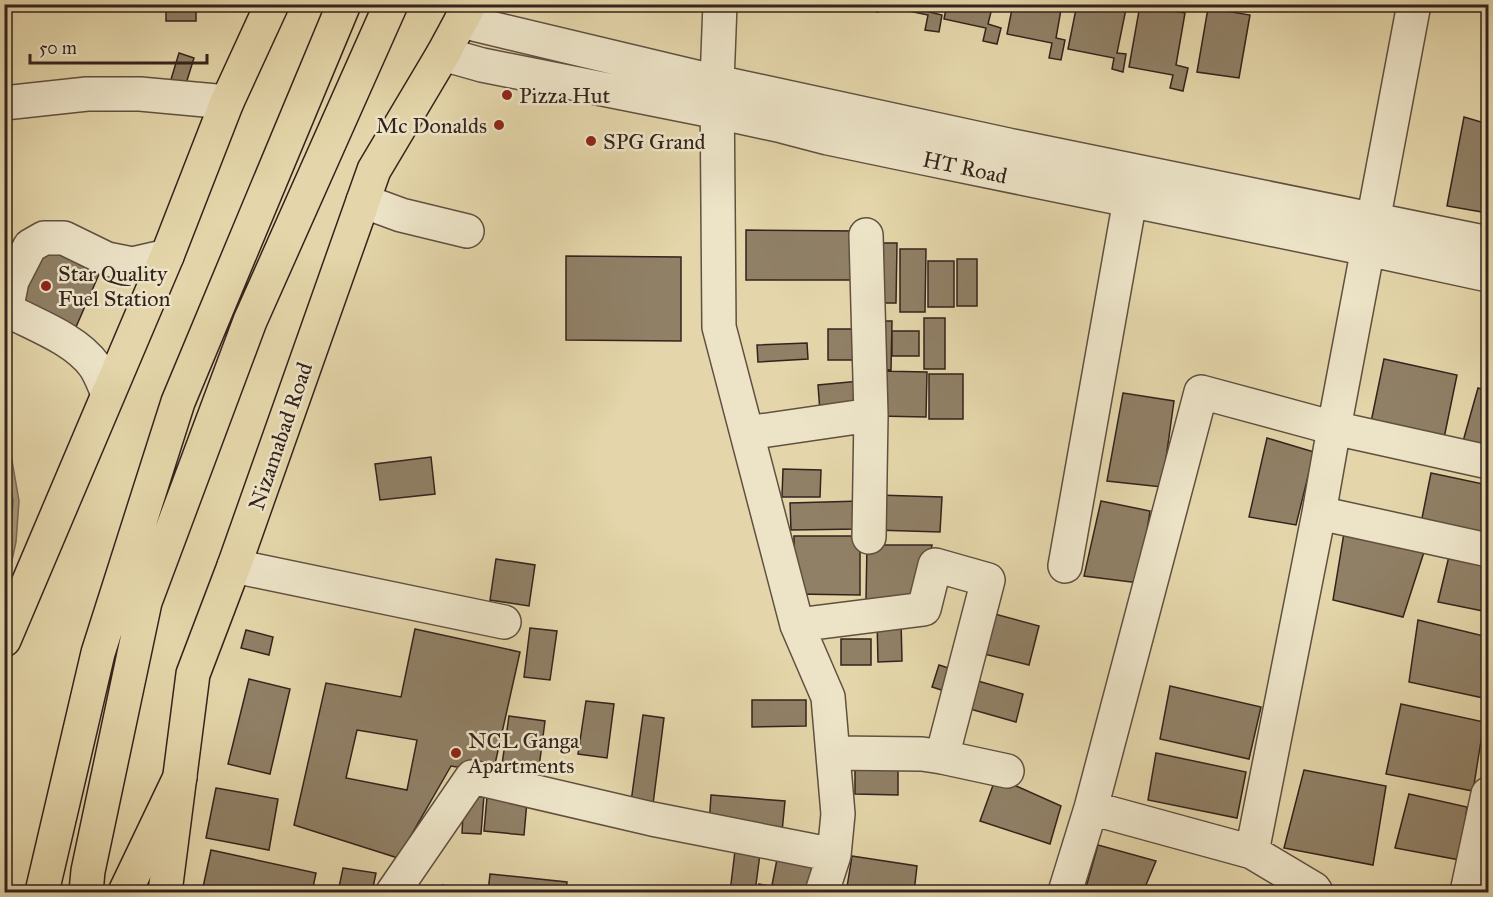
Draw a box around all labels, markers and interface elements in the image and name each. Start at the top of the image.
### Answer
scale bar [30,27,207,65]
text: 50 m [39,37,77,59]
place label: Pizza Hut [519,82,611,109]
marker: Pizza Hut [500,88,514,102]
place label: Mc Donalds [376,112,487,139]
marker: Mc Donalds [492,118,506,132]
place label: SPG Grand [603,128,706,155]
marker: SPG Grand [584,134,598,148]
street label: HT Road [920,145,1010,190]
place label: Star Quality Fuel Station [58,260,170,312]
marker: Star Quality Fuel Station [39,279,53,293]
street label: Nizamabad Road [243,359,318,514]
place label: NCL Ganga Apartments [467,727,580,779]
marker: NCL Ganga Apartments [449,746,463,760]

